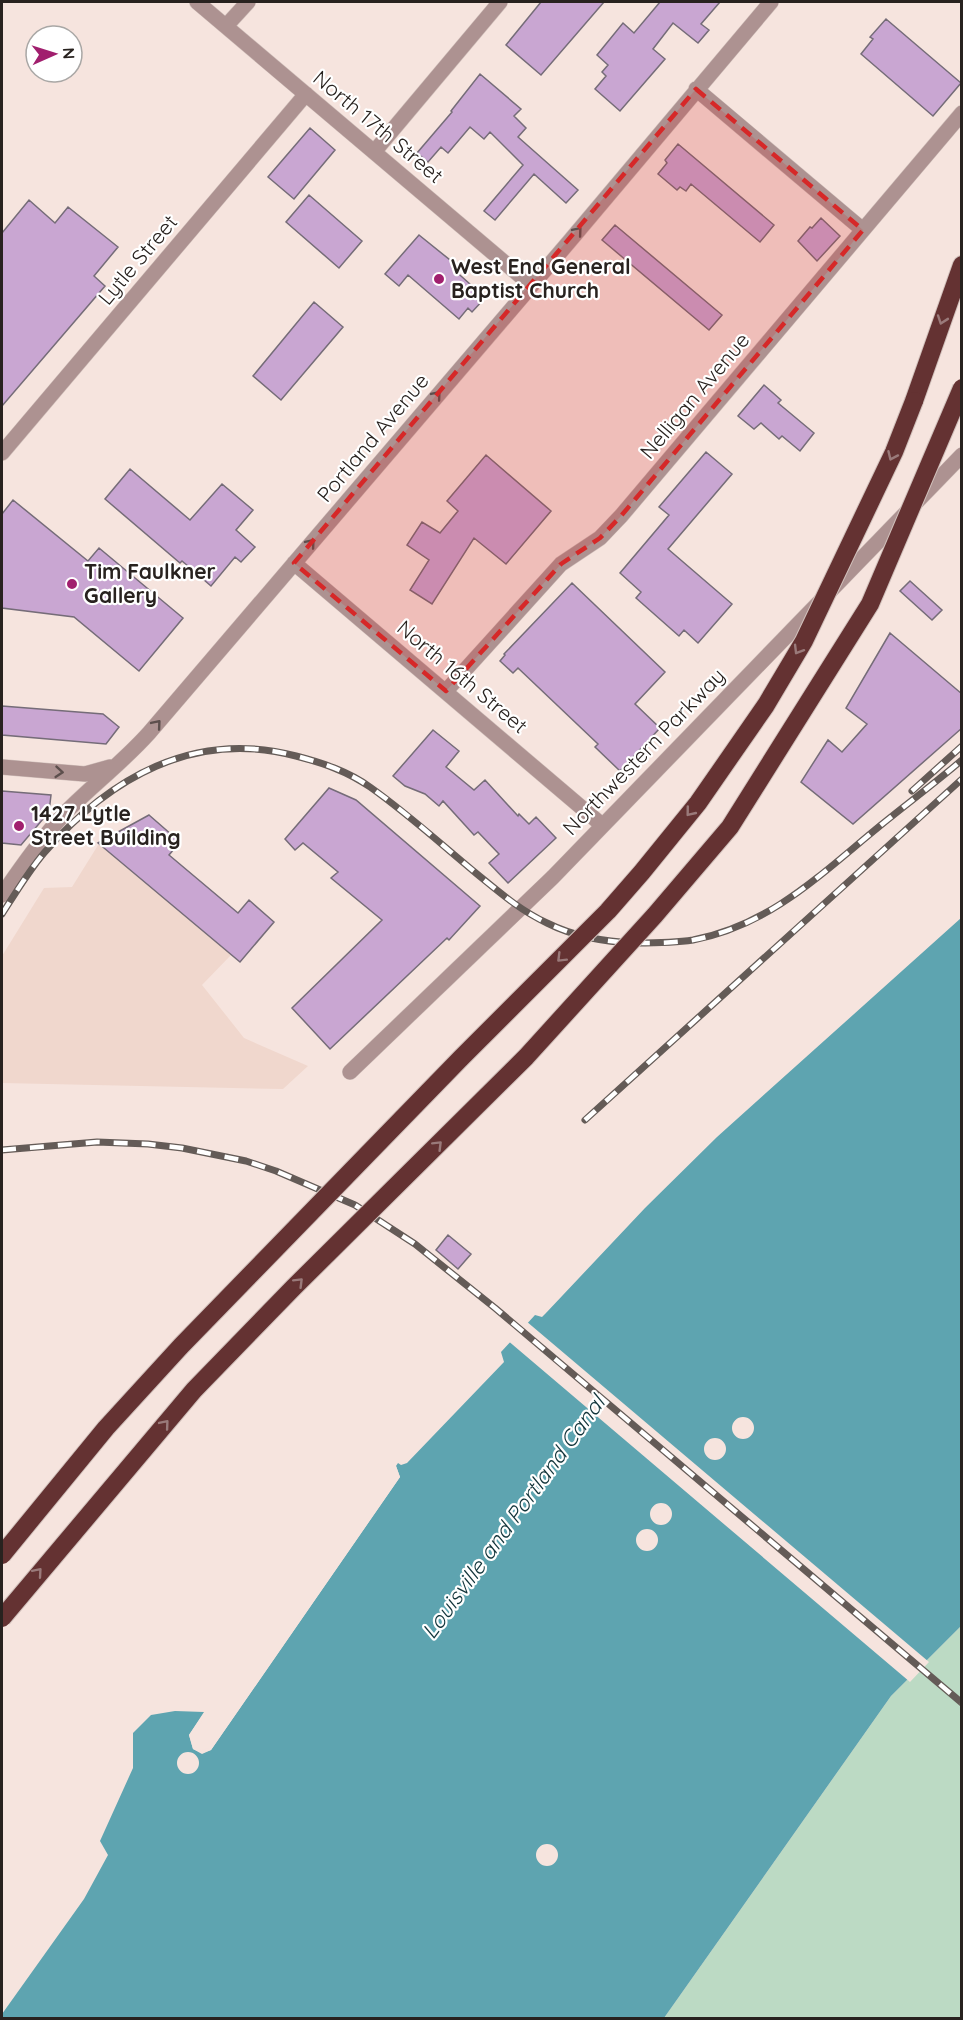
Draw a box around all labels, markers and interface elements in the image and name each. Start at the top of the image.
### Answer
north arrow [24,24,84,84]
text: N [59,47,79,60]
street label: North 17th Street [308,64,449,188]
street label: Lytle Street [92,209,182,310]
one-way arrow [570,227,581,238]
place label: West End General Baptist Church [451,253,631,303]
marker: West End General Baptist Church [432,272,446,286]
one-way arrow [937,314,950,325]
street label: Nelligan Avenue [634,327,755,464]
street label: Portland Avenue [311,368,434,507]
one-way arrow [430,391,441,402]
one-way arrow [888,449,900,460]
one-way arrow [304,539,315,550]
place label: Tim Faulkner Gallery [84,558,216,608]
marker: Tim Faulkner Gallery [65,577,79,591]
street label: North 16th Street [392,614,533,738]
one-way arrow [794,644,805,654]
street label: Northwestern Parkway [557,662,730,840]
one-way arrow [150,720,161,731]
one-way arrow [55,765,64,778]
place label: 1427 Lytle Street Building [31,800,181,850]
one-way arrow [687,806,698,817]
marker: 1427 Lytle Street Building [12,819,26,833]
one-way arrow [557,950,568,961]
one-way arrow [430,1142,441,1153]
one-way arrow [291,1279,302,1290]
water label: Louisville and Portland Canal [415,1387,612,1644]
one-way arrow [158,1420,169,1431]
one-way arrow [31,1568,42,1579]

